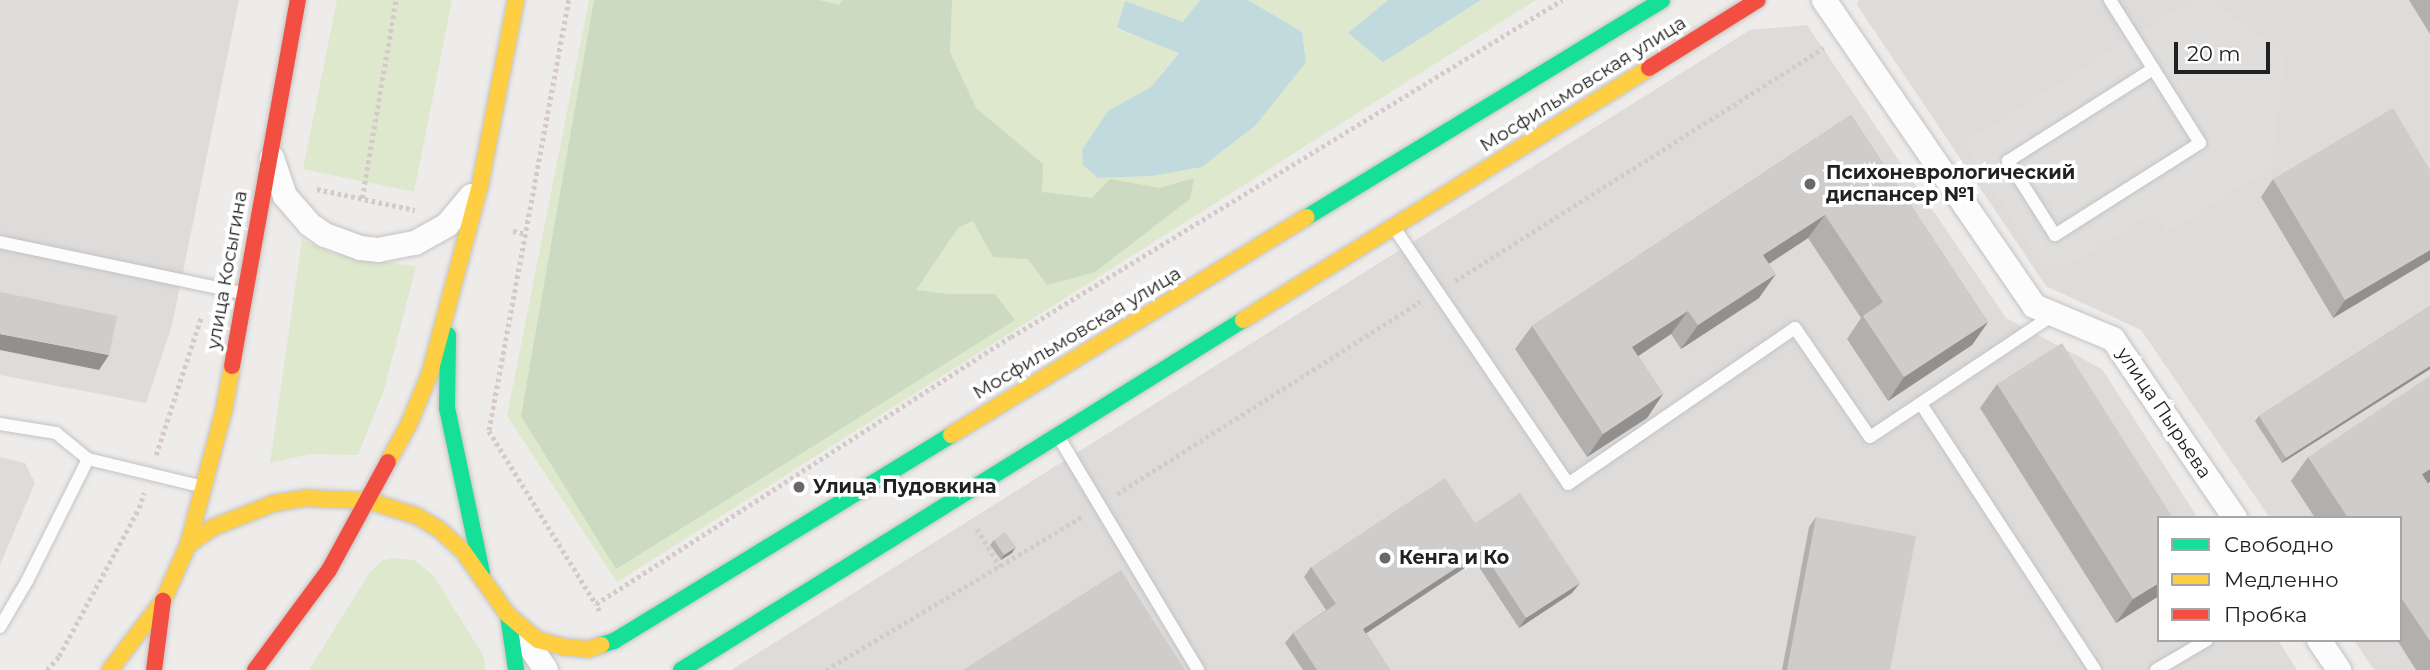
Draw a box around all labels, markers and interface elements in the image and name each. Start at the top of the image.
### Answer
street label: Мосфильмовская улица [1476,11,1690,157]
scale bar [2178,28,2274,72]
text: 20 m [2187,41,2241,66]
place label: Психоневрологический диспансер №1 [1826,162,2075,206]
marker: Психоневрологический диспансер №1 [1800,174,1820,194]
street label: улица Косыгина [202,189,252,351]
street label: Мосфильмовская улица [969,262,1185,404]
street label: улица Пырьева [2112,343,2216,483]
place label: Улица Пудовкина [813,476,997,498]
marker: Улица Пудовкина [791,479,807,495]
legend [2157,516,2402,642]
text: Свободно [2224,532,2334,557]
place label: Кенга и Ко [1399,547,1509,569]
marker: Кенга и Ко [1377,550,1393,566]
text: Медленно [2224,567,2339,592]
text: Пробка [2224,602,2307,627]

